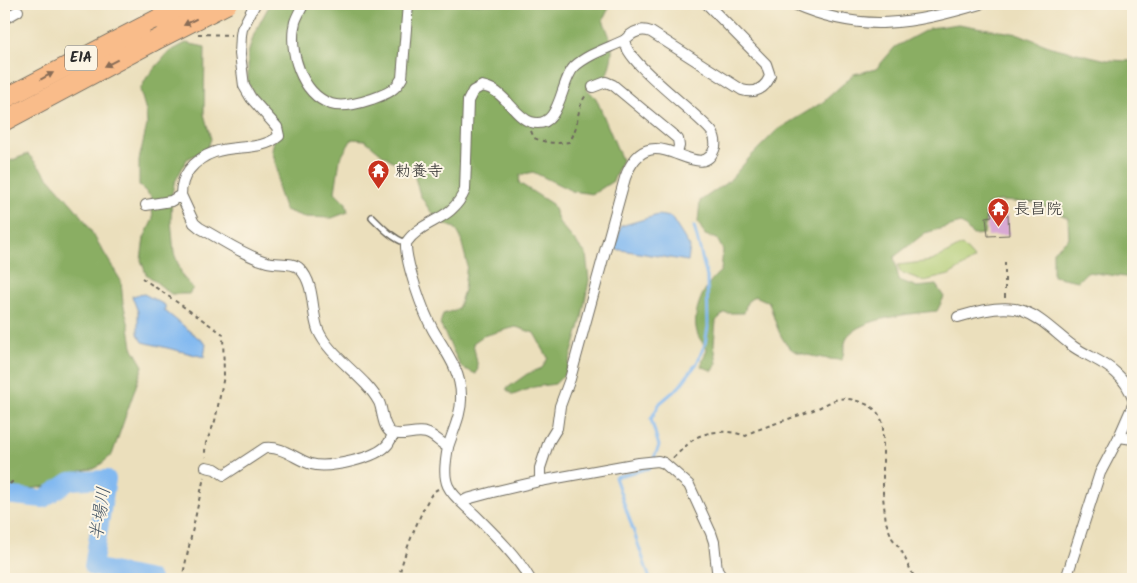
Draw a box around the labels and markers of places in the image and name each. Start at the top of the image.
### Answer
temple icon: 勅養寺 [367,159,391,190]
place label: 勅養寺 [395,159,443,184]
temple icon: 長昌院 [986,197,1010,228]
place label: 長昌院 [1014,197,1062,222]

